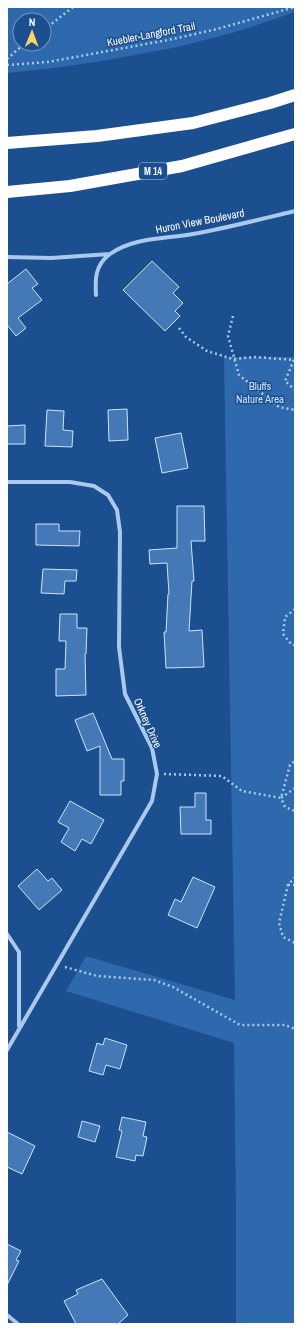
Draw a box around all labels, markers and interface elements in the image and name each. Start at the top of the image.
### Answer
north arrow [12,12,52,52]
text: N [29,15,36,29]
street label: Kuebler-Langford Trail [106,19,196,49]
road number: M 14 [139,163,167,179]
street label: Huron View Boulevard [154,206,246,236]
park label: Bluffs Nature Area [236,379,284,406]
street label: Orkney Drive [131,696,165,750]

